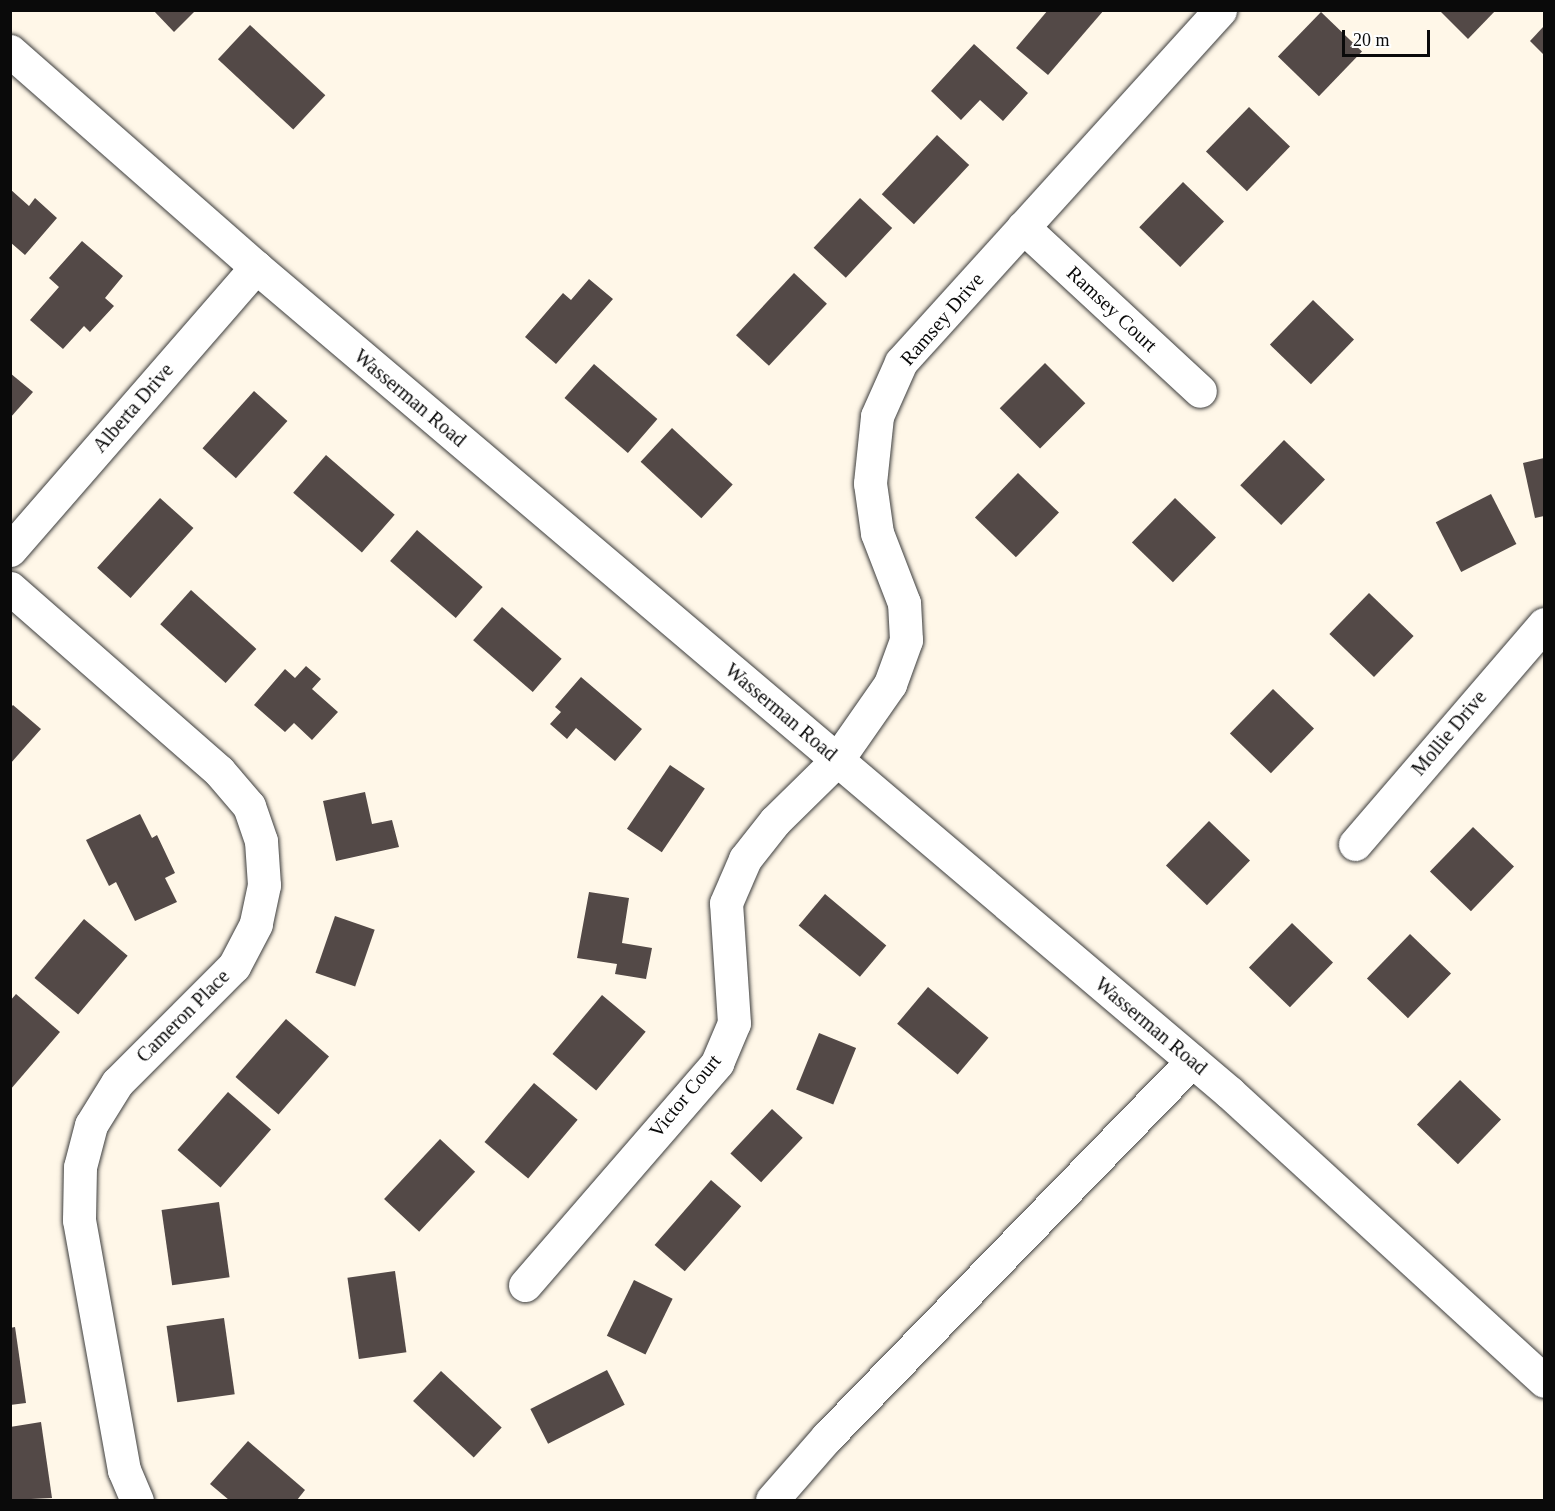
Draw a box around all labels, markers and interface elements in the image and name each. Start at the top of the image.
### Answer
scale bar [1345,18,1434,56]
text: 20 m [1353,30,1390,50]
street label: Ramsey Court [1062,261,1162,357]
street label: Ramsey Drive [895,268,989,370]
street label: Wasserman Road [349,344,471,452]
street label: Alberta Drive [88,358,178,458]
street label: Wasserman Road [720,658,842,766]
street label: Mollie Drive [1406,686,1492,780]
street label: Cameron Place [132,965,234,1067]
street label: Wasserman Road [1090,972,1212,1080]
street label: Victor Court [644,1049,726,1143]

